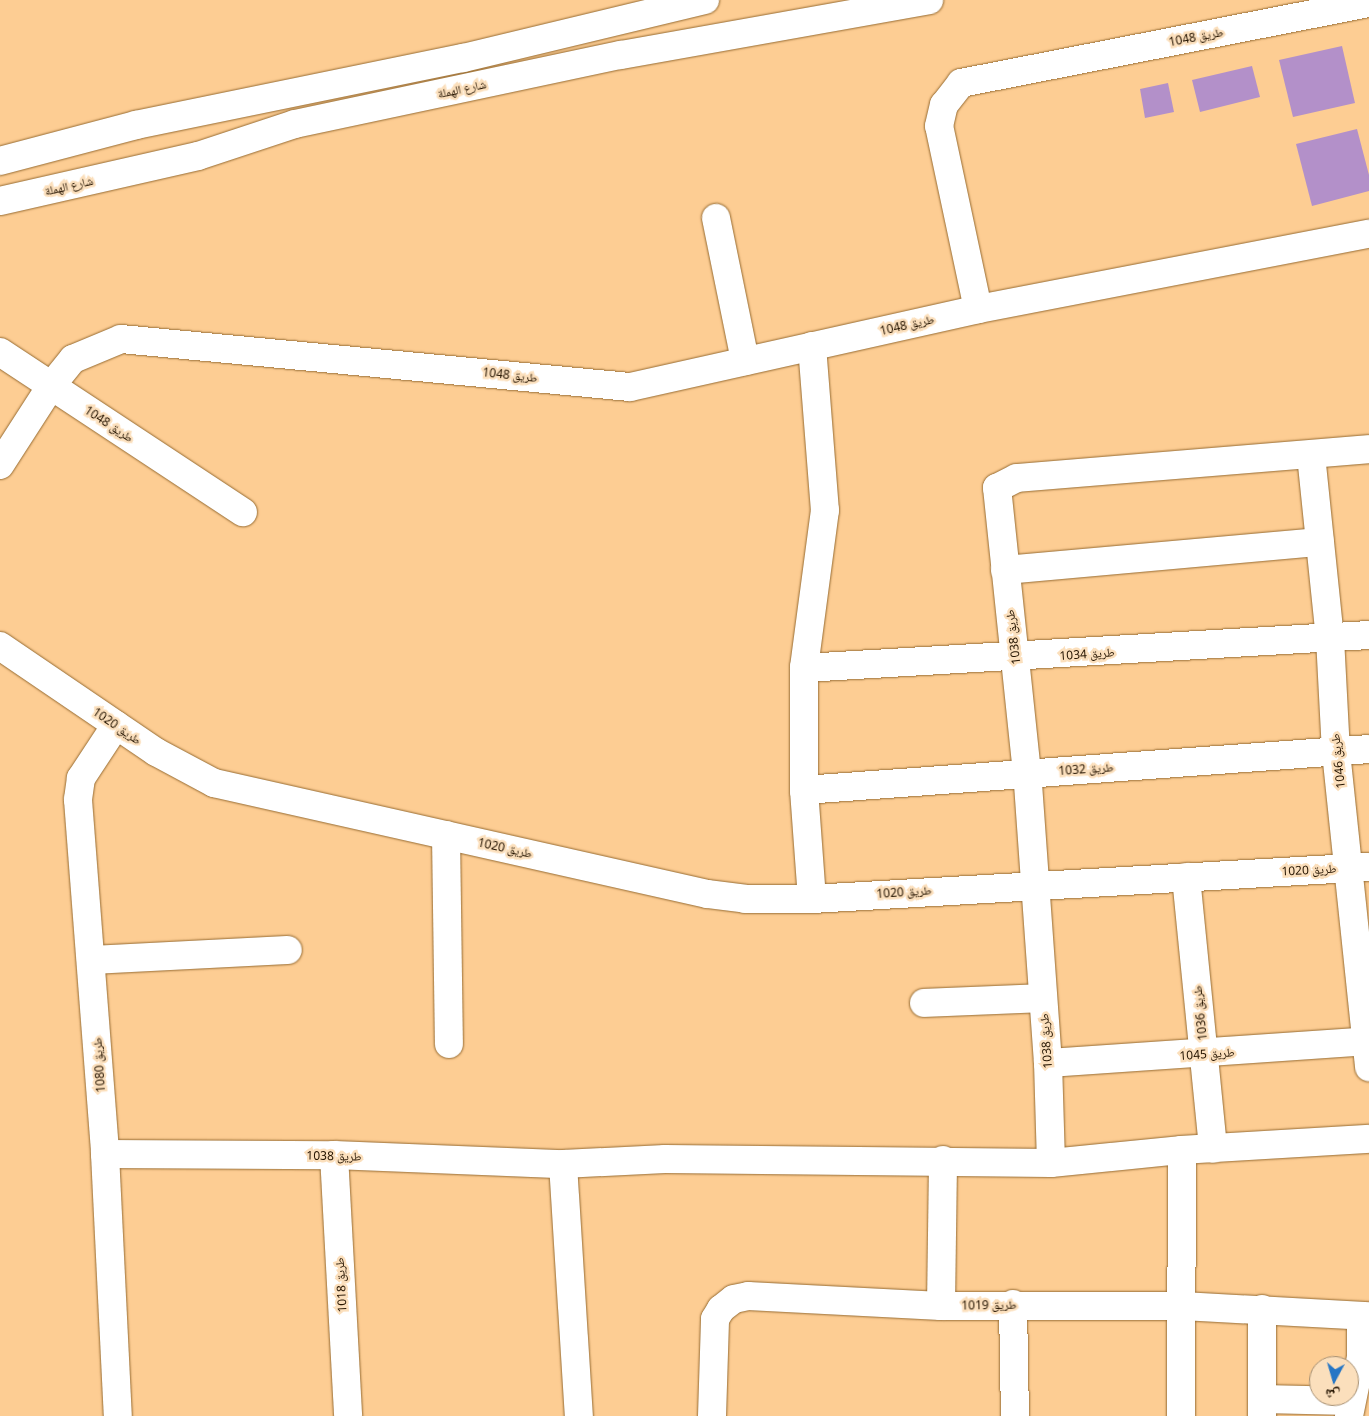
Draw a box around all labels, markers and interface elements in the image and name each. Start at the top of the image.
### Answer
street label: طريق 1048 [1168,25,1224,49]
street label: شارع الهملة [436,77,488,101]
street label: شارع الهملة [43,173,95,199]
street label: طريق 1048 [879,312,935,338]
street label: طريق 1048 [482,365,538,385]
street label: طريق 1048 [82,403,136,445]
street label: طريق 1038 [1002,609,1024,665]
street label: طريق 1034 [1059,645,1115,663]
street label: طريق 1020 [90,705,144,747]
street label: طريق 1046 [1328,733,1348,789]
street label: طريق 1032 [1058,760,1114,778]
street label: طريق 1020 [477,835,533,861]
street label: طريق 1020 [1281,861,1337,879]
street label: طريق 1020 [876,883,932,901]
street label: طريق 1036 [1190,985,1210,1041]
street label: طريق 1038 [1037,1013,1055,1069]
street label: طريق 1080 [90,1037,108,1093]
street label: طريق 1045 [1179,1045,1235,1063]
street label: طريق 1038 [306,1148,362,1164]
street label: طريق 1018 [332,1257,350,1313]
street label: طريق 1019 [961,1297,1017,1313]
north arrow [1309,1356,1359,1406]
text: ش [1324,1385,1341,1406]

